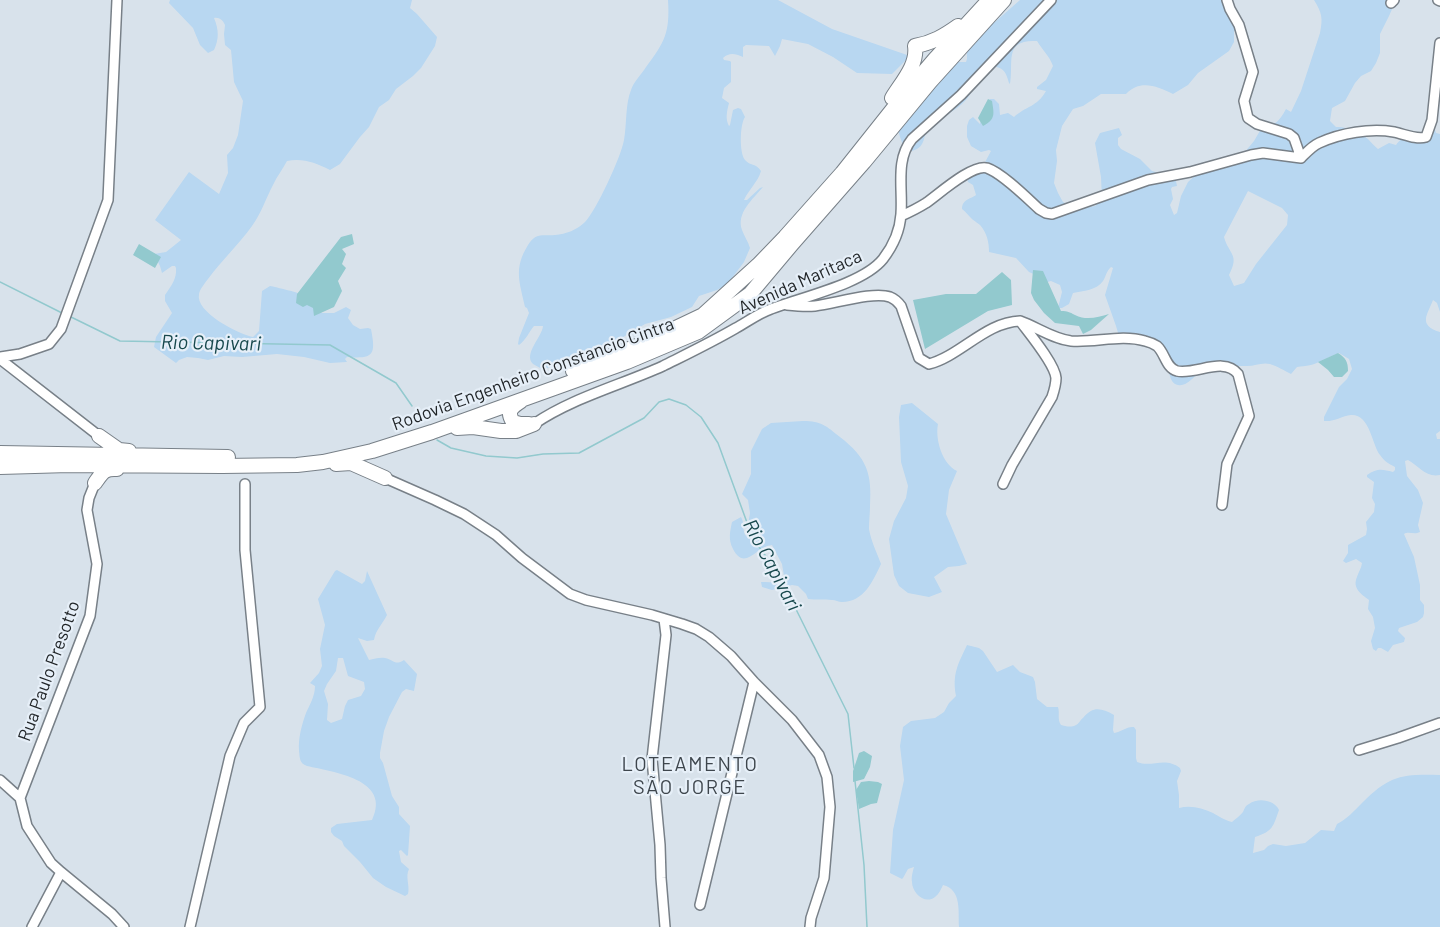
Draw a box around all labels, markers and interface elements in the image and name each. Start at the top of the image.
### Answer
street label: Avenida Maritaca [735,245,865,319]
street label: Rodovia Engenheiro Constancio Cintra [389,313,677,435]
water label: Rio Capivari [161,330,261,356]
water label: Rio Capivari [738,515,806,615]
street label: Rua Paulo Presotto [14,598,84,744]
district label: LOTEAMENTO SÃO JORGE [622,752,758,799]

